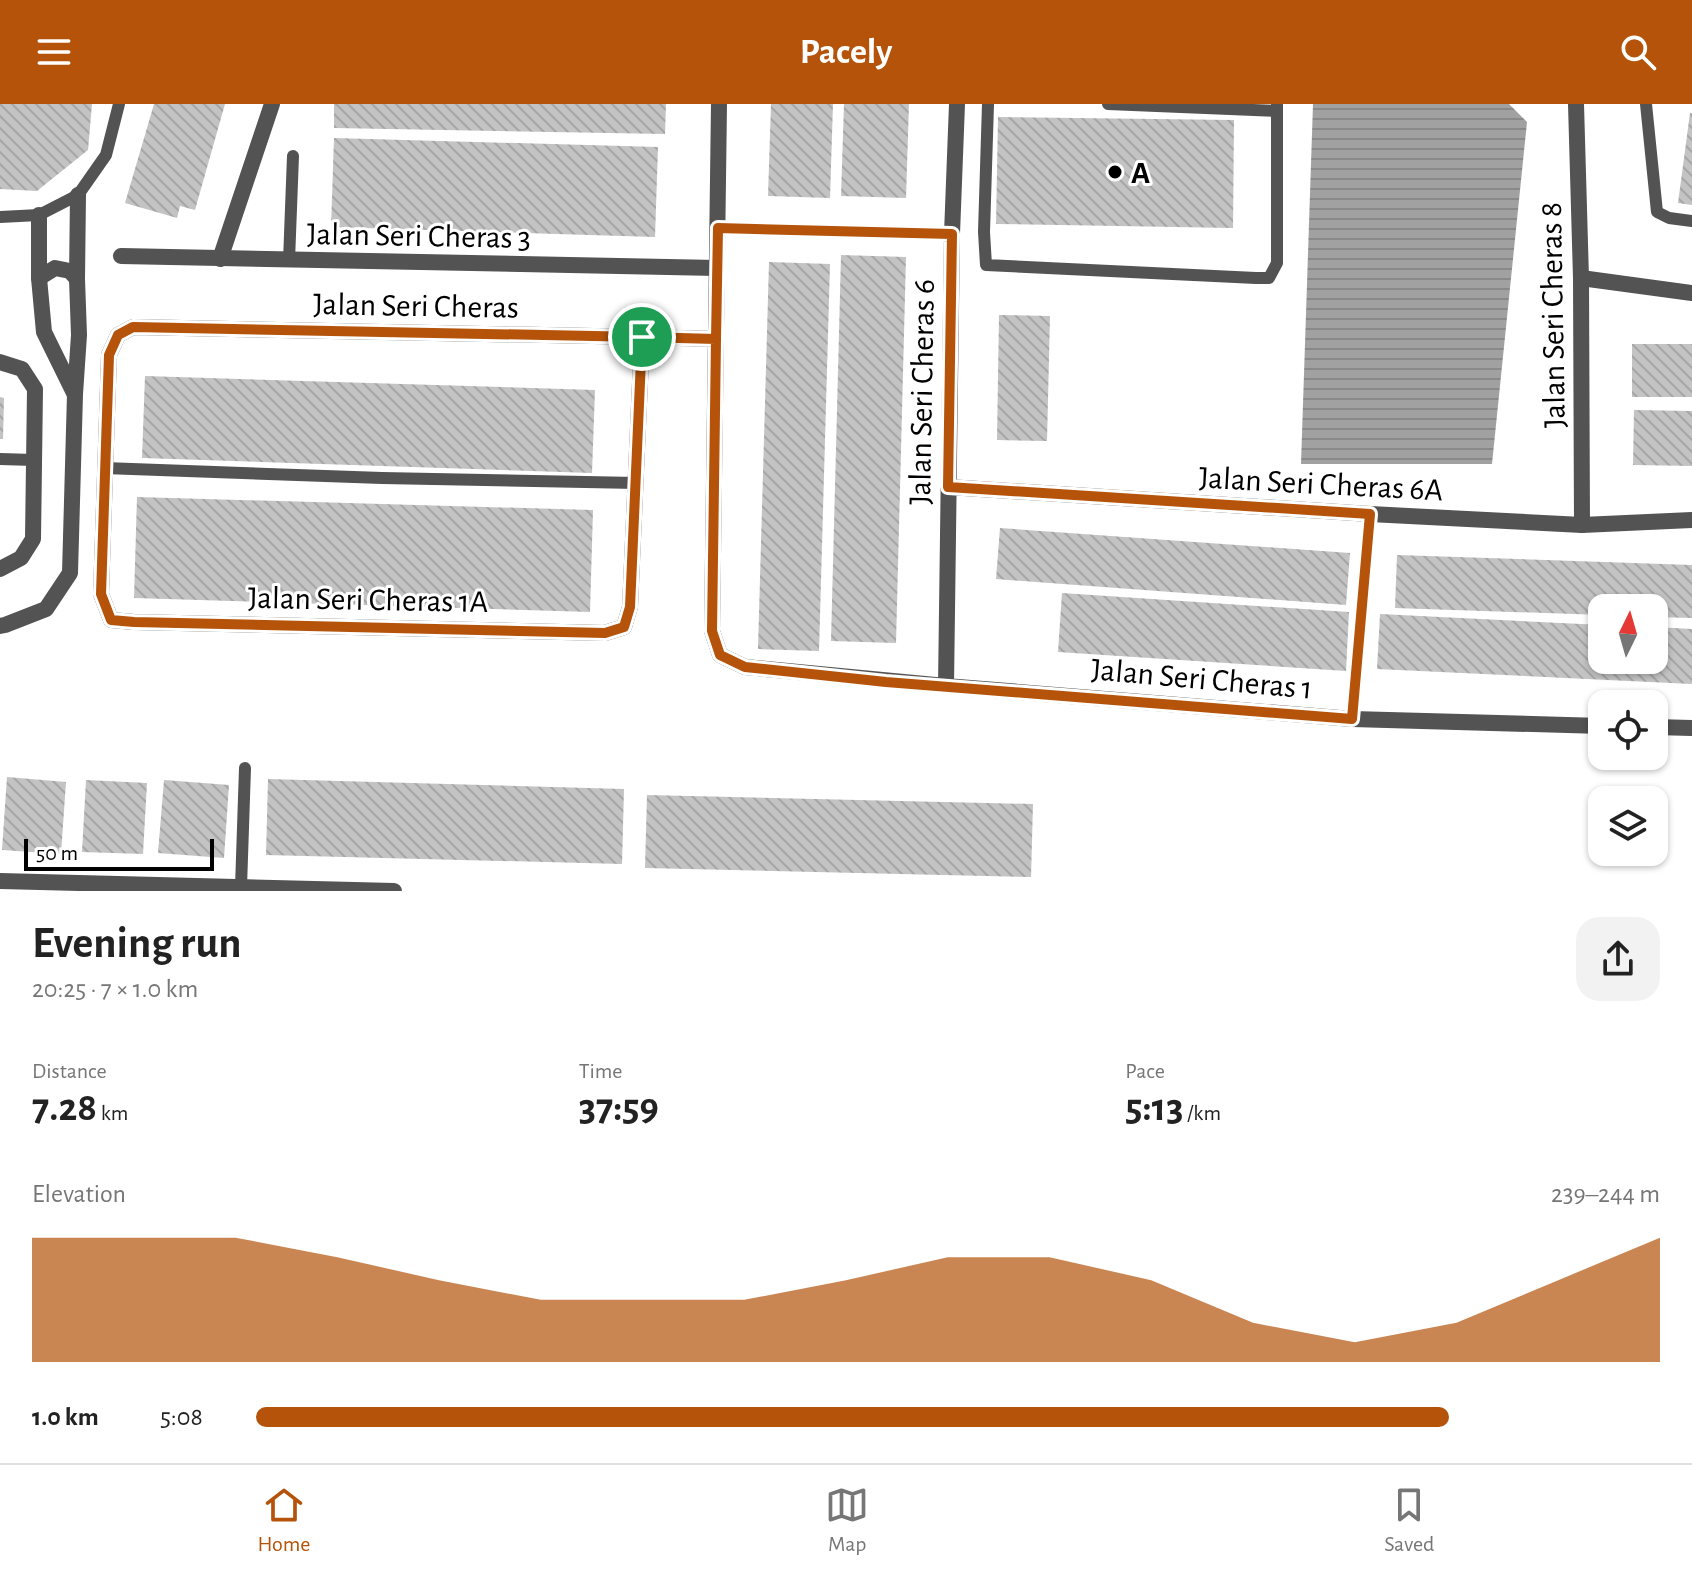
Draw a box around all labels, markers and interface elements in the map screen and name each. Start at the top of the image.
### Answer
icon: menu [32,30,76,74]
icon: search [1616,30,1660,74]
text: Pacely [800,34,892,70]
place label: A [1131,157,1150,189]
marker: A [1106,163,1124,181]
street label: Jalan Seri Cheras 8 [1535,202,1571,428]
street label: Jalan Seri Cheras 3 [307,218,531,254]
street label: Jalan Seri Cheras 6 [904,279,940,505]
street label: Jalan Seri Cheras [313,288,519,324]
pin [608,303,676,371]
icon: arrive [620,315,664,359]
street label: Jalan Seri Cheras 6A [1198,462,1444,506]
street label: Jalan Seri Cheras 1A [248,582,488,618]
north arrow [1588,594,1668,674]
map controls [1588,594,1668,866]
street label: Jalan Seri Cheras 1 [1090,653,1314,705]
button: locate [1588,690,1668,770]
button: layers [1588,786,1668,866]
scale bar [24,835,214,871]
text: 50 m [36,842,78,864]
button: share [1576,917,1660,1001]
text: Evening run [32,922,241,966]
text: 20:25 · 7 × 1.0 km [32,976,198,1002]
text: Distance [32,1060,107,1082]
text: Time [579,1060,623,1082]
text: Pace [1125,1060,1165,1082]
text: 7.28 [32,1088,97,1128]
text: 37:59 [579,1088,659,1128]
text: 5:13 [1125,1088,1183,1128]
text: km [97,1102,128,1124]
text: /km [1183,1102,1221,1124]
text: Elevation [32,1181,126,1207]
text: 239–244 m [1551,1181,1660,1207]
text: 1.0 km [32,1404,99,1430]
text: 5:08 [160,1404,203,1430]
tab: Home [257,1483,310,1557]
tab: Map [825,1483,869,1557]
tab: Saved [1384,1483,1435,1557]

